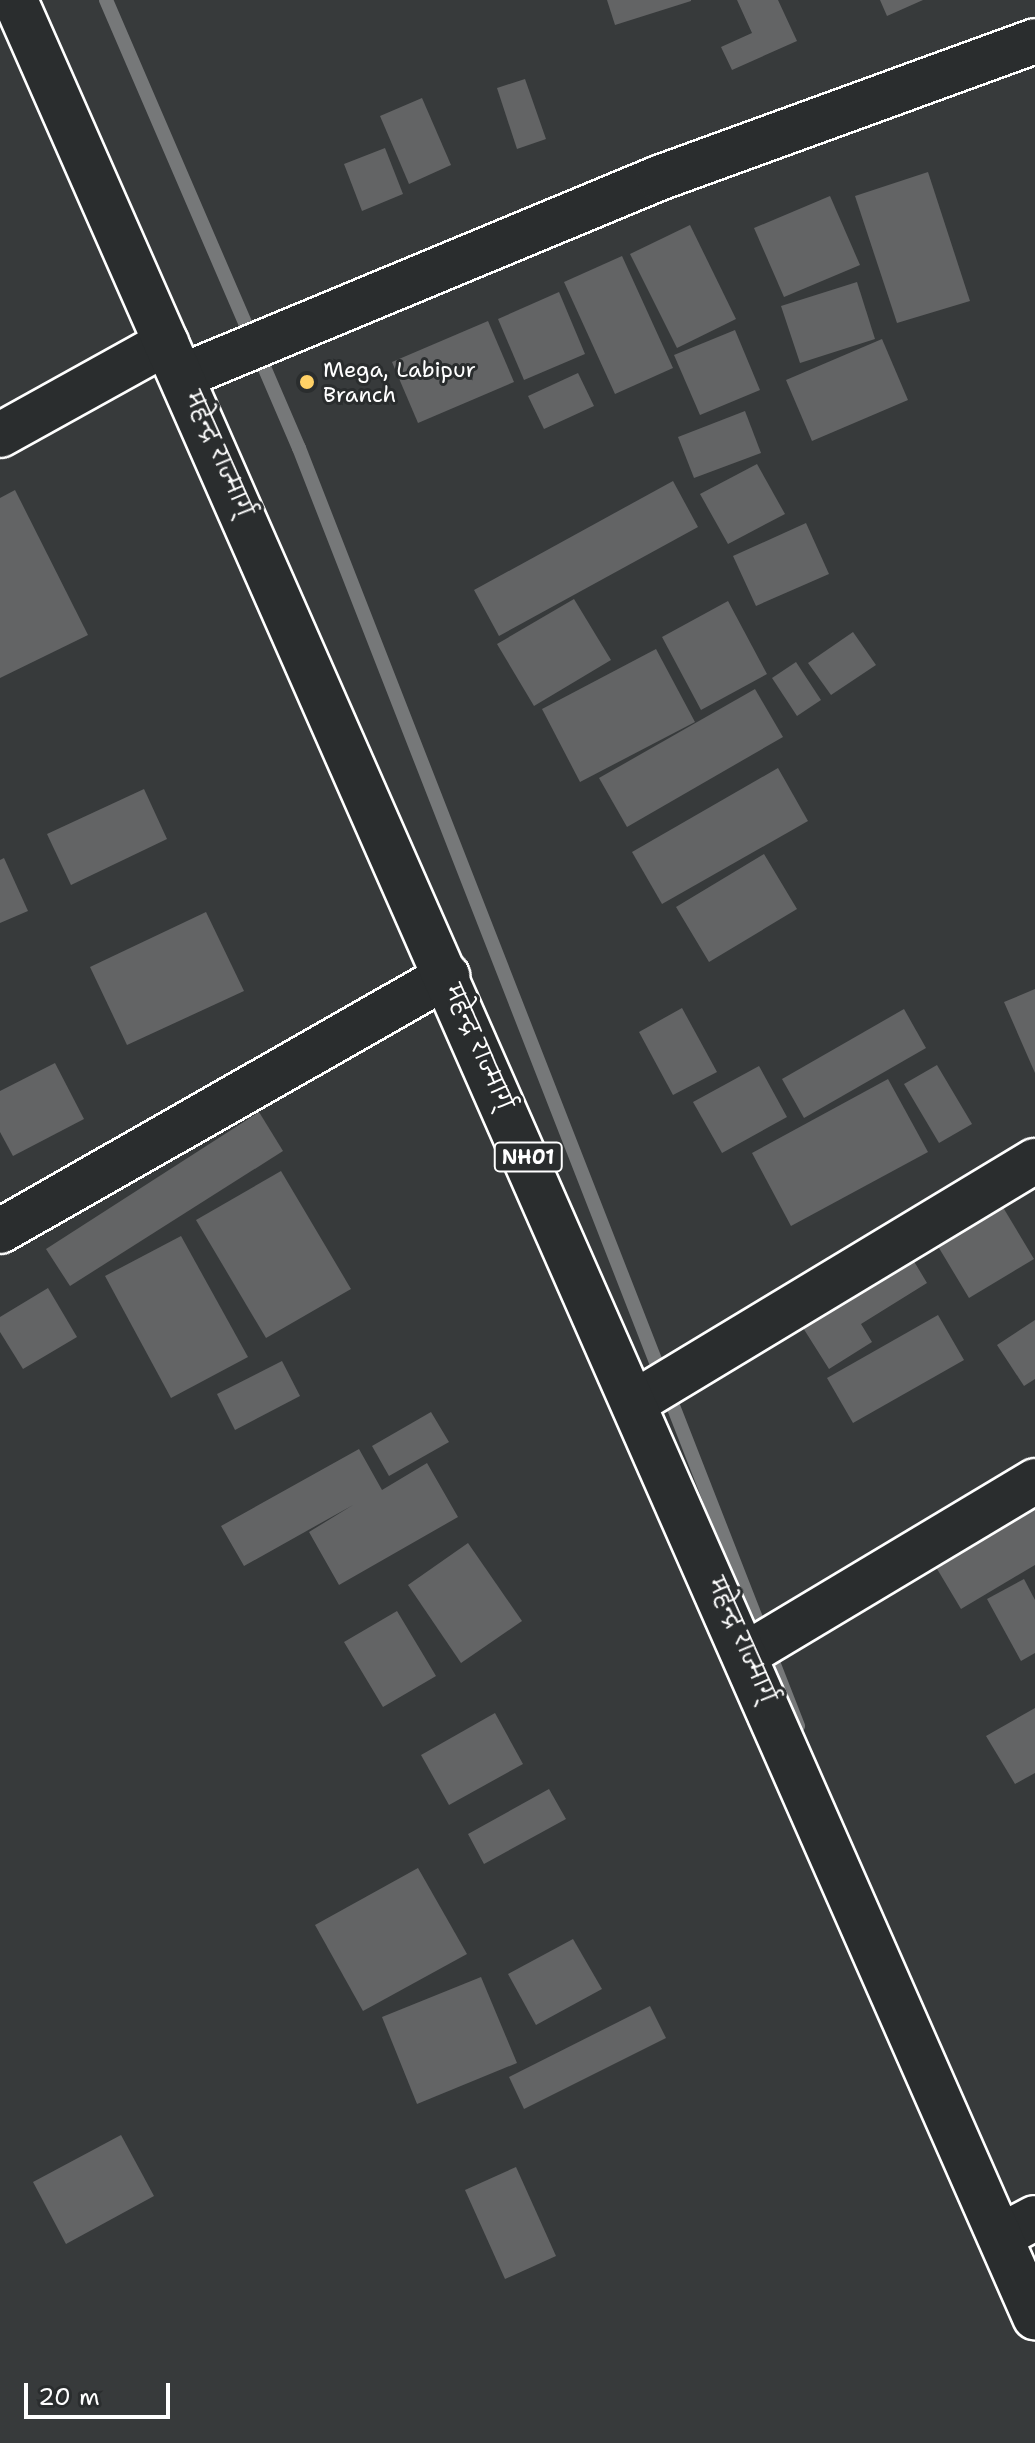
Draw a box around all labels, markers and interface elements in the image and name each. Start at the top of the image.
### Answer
place label: Mega, Labipur Branch [323,356,476,408]
marker: Mega, Labipur Branch [298,373,316,391]
street label: महेन्द्र राज्मार्ग् [180,387,258,521]
street label: महेन्द्र राज्मार्ग् [440,980,518,1114]
road number: NH01 [492,1141,564,1173]
street label: महेन्द्र राज्मार्ग् [703,1573,781,1707]
scale bar [28,2367,174,2417]
text: 20 m [38,2381,100,2413]

